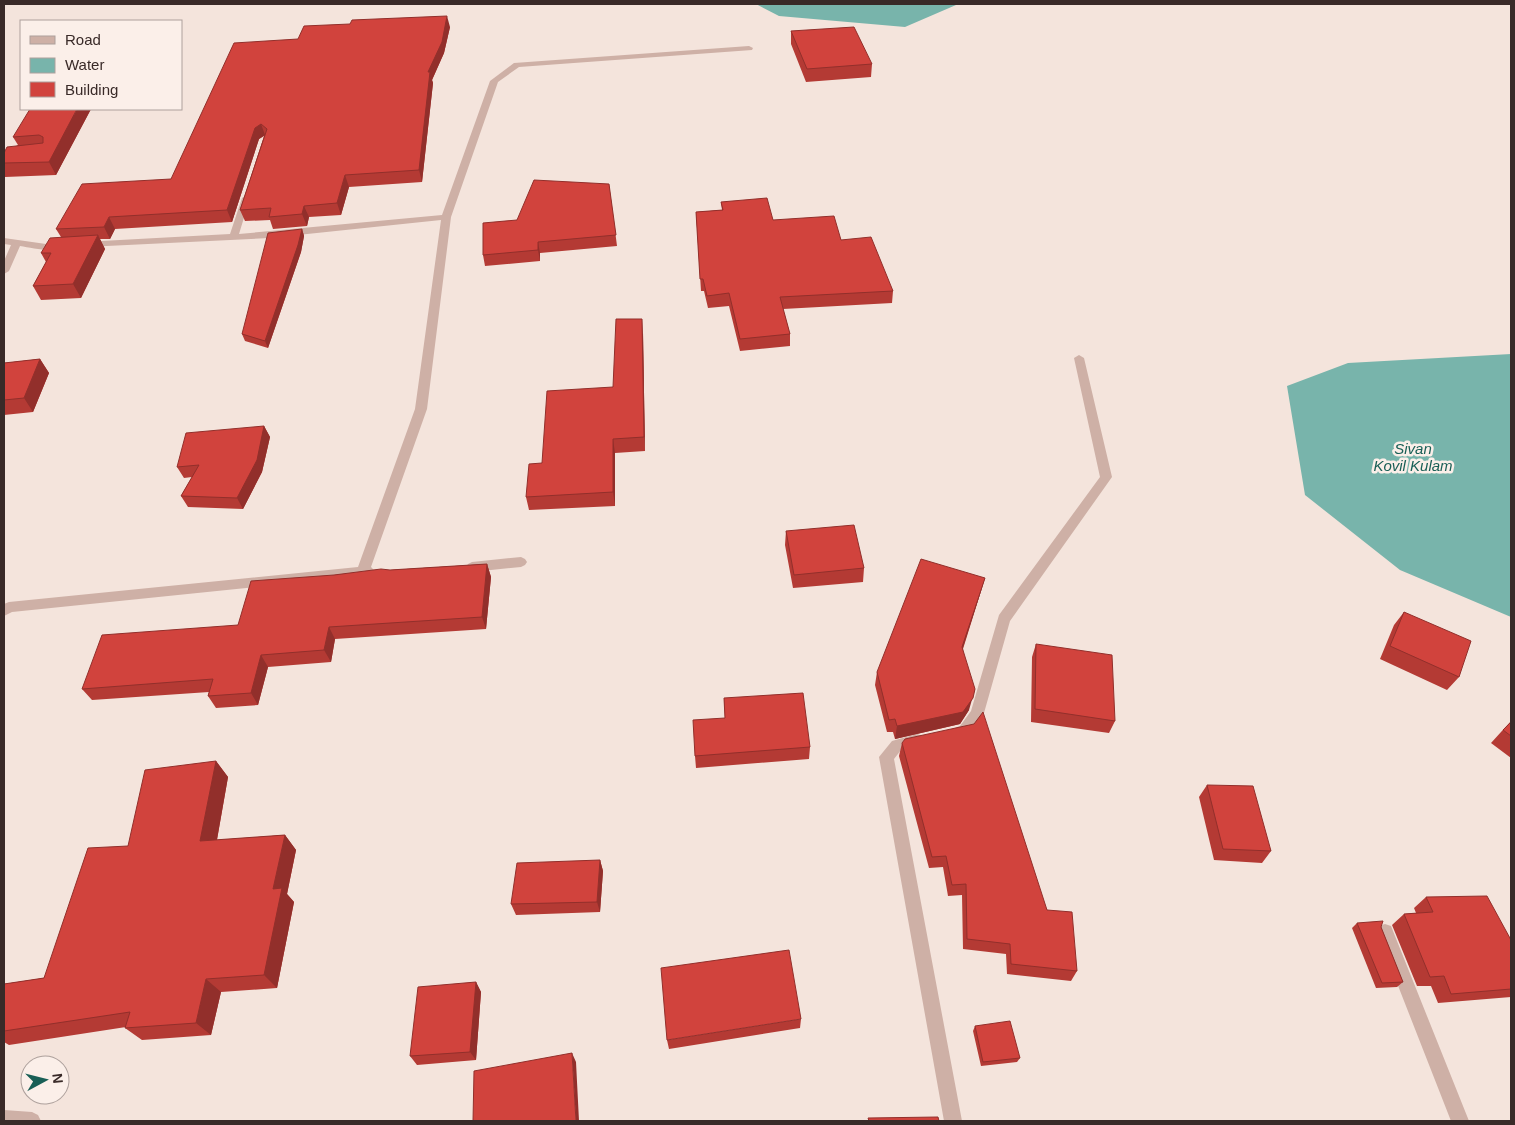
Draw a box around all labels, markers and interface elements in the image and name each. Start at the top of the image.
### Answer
legend [20,20,182,110]
text: Road [65,31,101,48]
text: Water [65,56,104,73]
text: Building [65,81,118,98]
water label: Sivan Kovil Kulam [1373,440,1453,474]
north arrow [20,1055,70,1105]
text: N [49,1072,66,1084]

